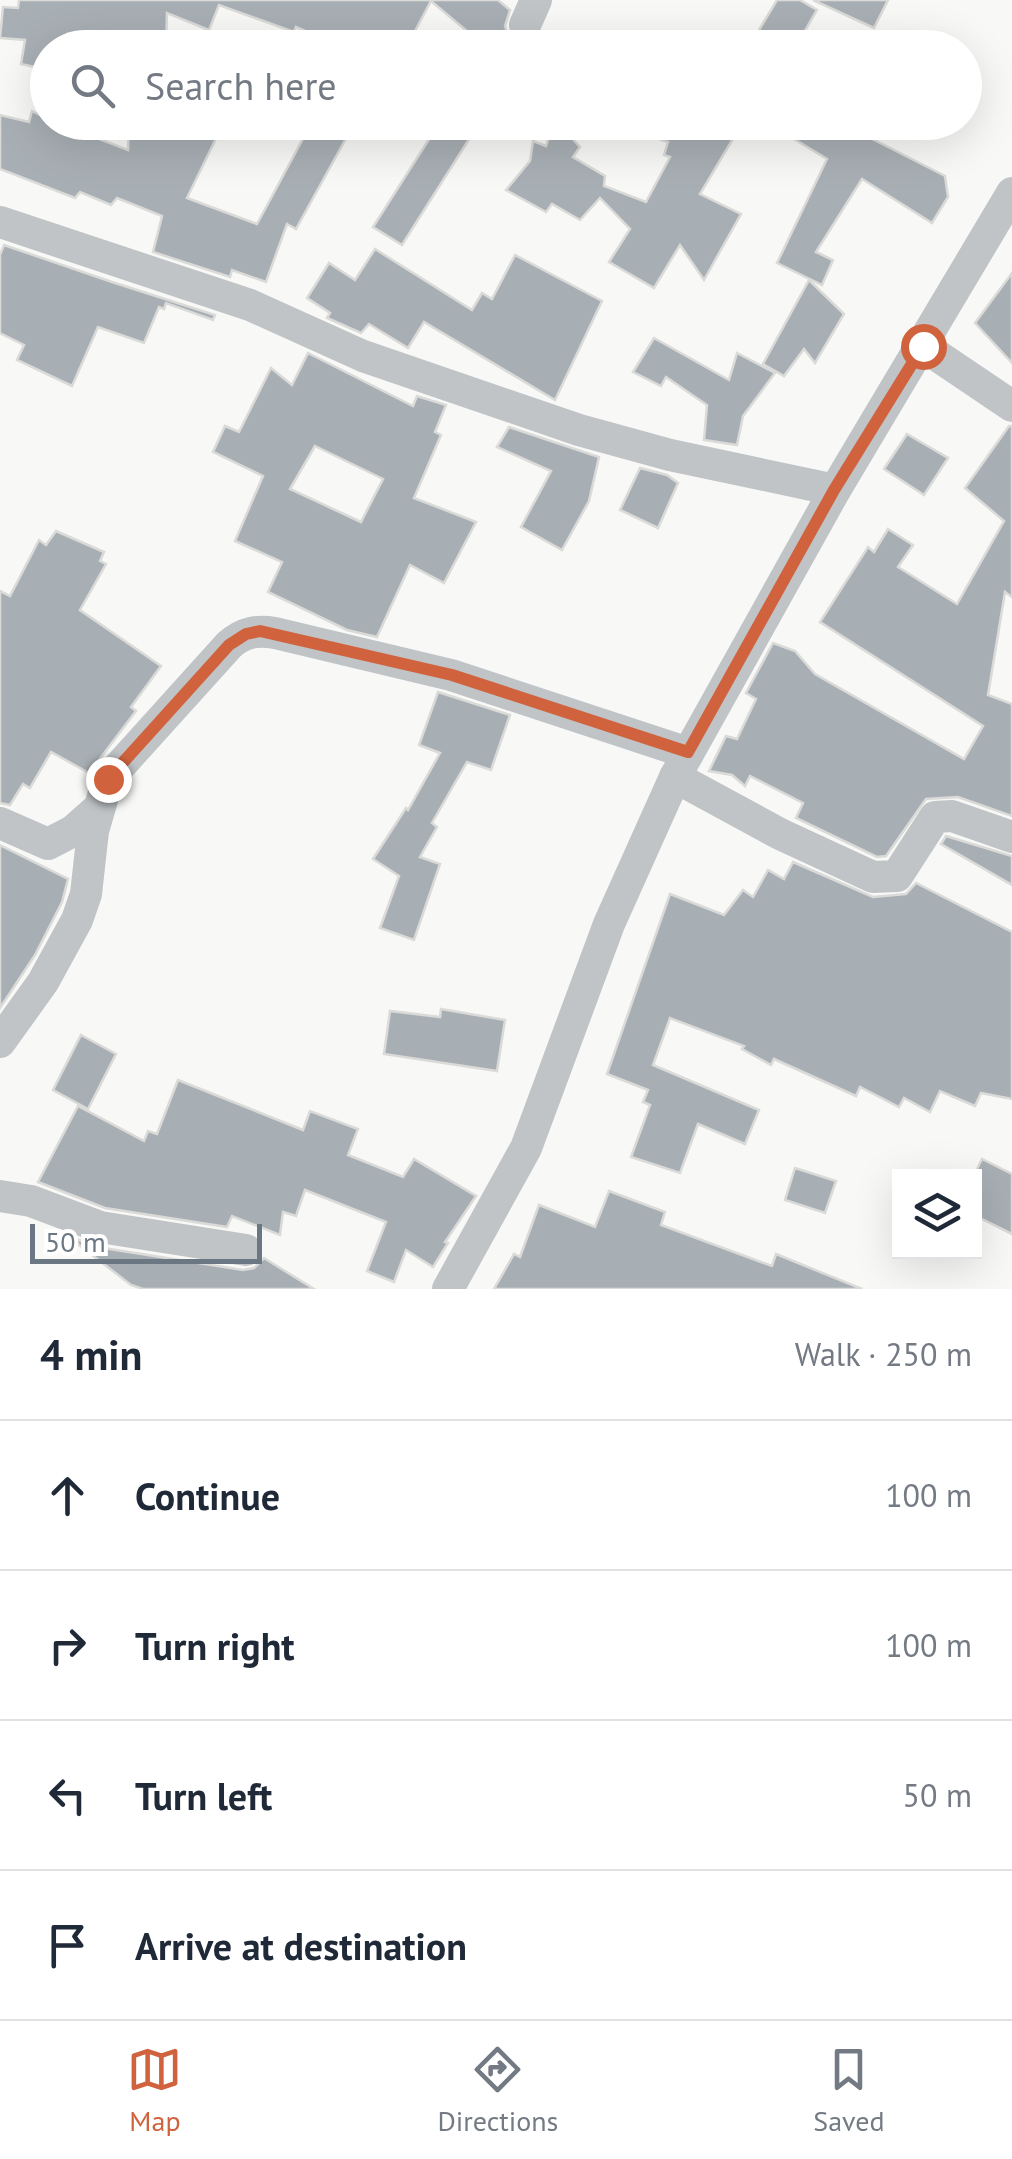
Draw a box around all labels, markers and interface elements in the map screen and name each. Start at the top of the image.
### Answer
search box [30,30,982,140]
icon: search [65,58,120,113]
text: Search here [145,61,337,110]
route start [901,324,947,370]
route end [86,757,132,803]
map controls [892,1169,982,1259]
button: layers [892,1169,982,1259]
scale bar [30,1219,262,1264]
text: 50 m [45,1223,106,1260]
text: 4 min [40,1327,142,1382]
text: Walk · 250 m [795,1333,972,1375]
icon: ahead [40,1468,95,1523]
text: Continue [135,1471,280,1520]
text: 100 m [885,1474,972,1516]
icon: right [40,1618,95,1673]
text: Turn right [135,1621,295,1670]
text: 100 m [885,1624,972,1666]
icon: left [40,1768,95,1823]
text: Turn left [135,1771,272,1820]
text: 50 m [903,1774,972,1816]
icon: arrive [40,1918,95,1973]
text: Arrive at destination [135,1921,467,1970]
tab: Map [127,2042,182,2139]
tab: Directions [437,2042,558,2139]
tab: Saved [813,2042,885,2139]

